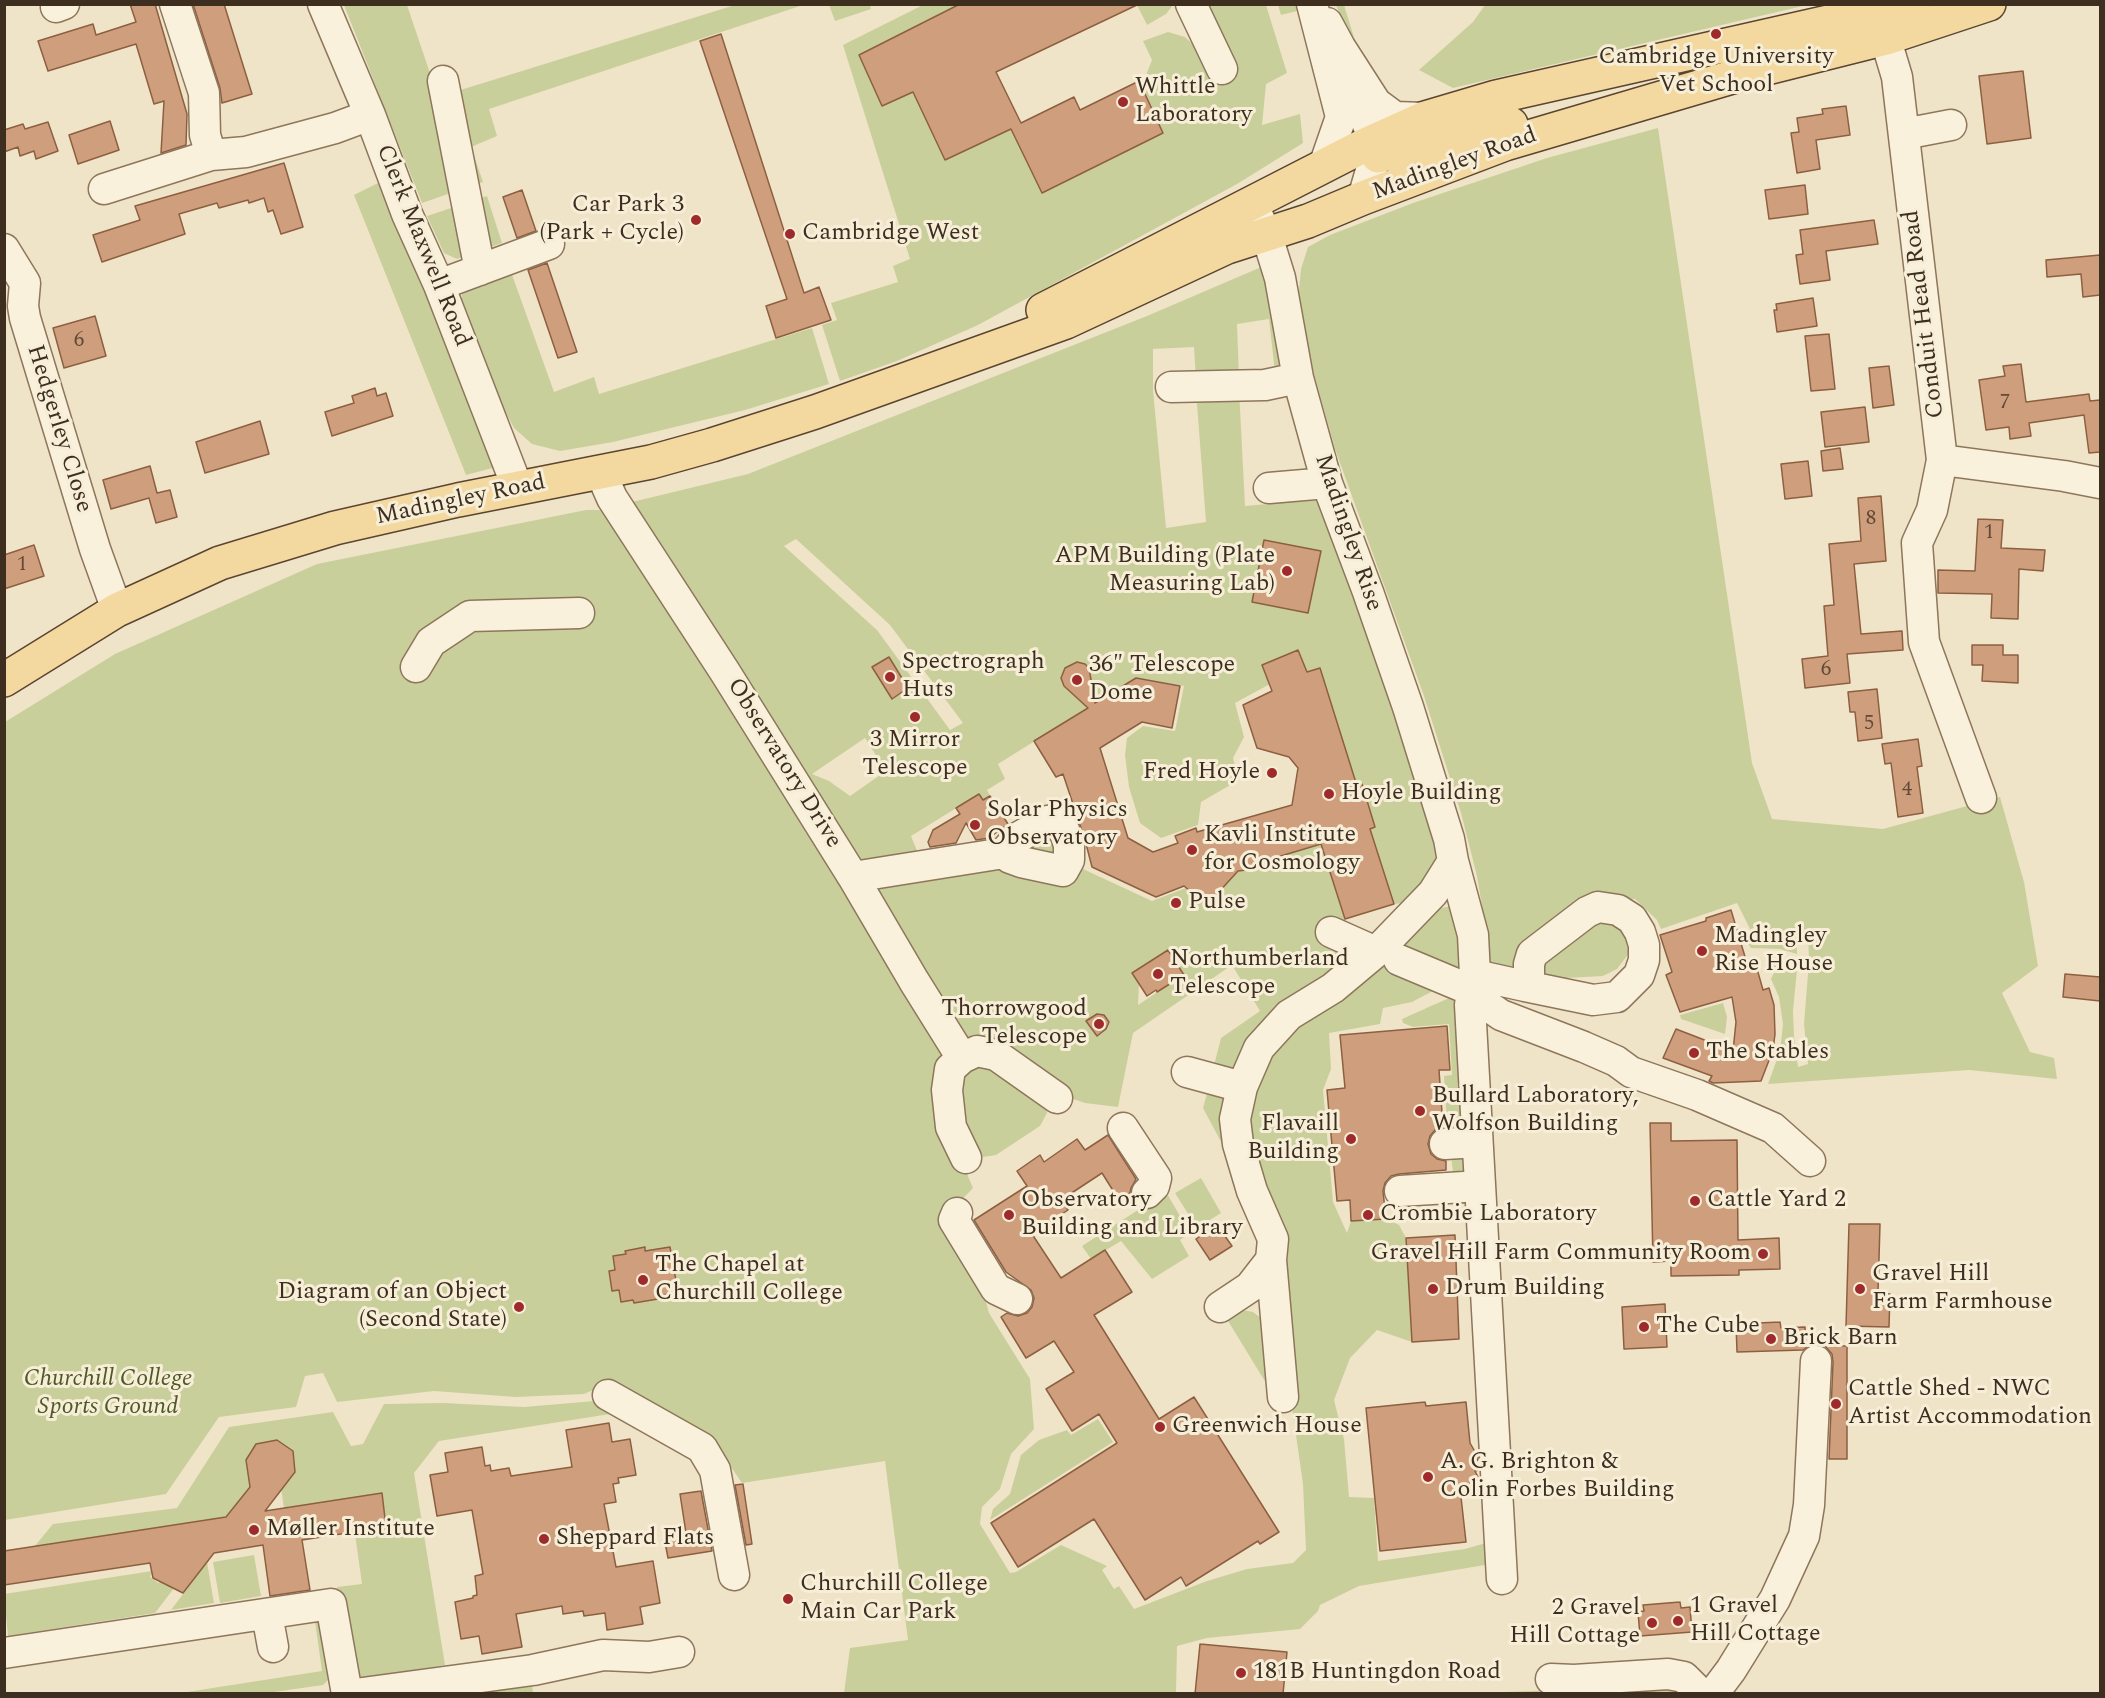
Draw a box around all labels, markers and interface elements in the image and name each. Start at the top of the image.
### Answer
marker: Cambridge University Vet School [1709,27,1723,41]
place label: Cambridge University Vet School [1599,44,1833,100]
place label: Whittle Laboratory [1135,74,1252,130]
marker: Whittle Laboratory [1116,95,1130,109]
street label: Madingley Road [1369,122,1541,208]
street label: Clerk Maxwell Road [368,141,476,351]
place label: Car Park 3 (Park + Cycle) [539,192,684,248]
street label: Conduit Head Road [1898,208,1952,420]
marker: Car Park 3 (Park + Cycle) [689,213,703,227]
place label: Cambridge West [802,220,979,248]
marker: Cambridge West [783,227,797,241]
house number: 6 [74,329,84,355]
street label: Hedgerley Close [19,342,97,516]
house number: 7 [2000,391,2010,417]
street label: Madingley Rise [1307,451,1387,615]
street label: Madingley Road [374,469,548,533]
house number: 8 [1866,507,1876,533]
house number: 1 [1984,521,1994,547]
place label: APM Building (Plate Measuring Lab) [1055,543,1275,599]
house number: 1 [17,553,27,579]
marker: APM Building (Plate Measuring Lab) [1280,564,1294,578]
place label: Spectrograph Huts [902,649,1045,705]
place label: 36″ Telescope Dome [1089,652,1235,708]
house number: 6 [1821,658,1831,684]
marker: Spectrograph Huts [883,670,897,684]
marker: 36″ Telescope Dome [1070,673,1084,687]
street label: Observatory Drive [719,674,847,854]
marker: 3 Mirror Telescope [908,710,922,724]
house number: 5 [1864,712,1874,738]
place label: 3 Mirror Telescope [862,727,968,783]
place label: Fred Hoyle [1143,759,1260,787]
marker: Fred Hoyle [1265,766,1279,780]
house number: 4 [1902,778,1912,804]
place label: Hoyle Building [1341,780,1501,808]
marker: Hoyle Building [1322,787,1336,801]
place label: Solar Physics Observatory [987,797,1128,853]
marker: Solar Physics Observatory [968,818,982,832]
place label: Kavli Institute for Cosmology [1204,822,1360,878]
marker: Kavli Institute for Cosmology [1185,843,1199,857]
place label: Pulse [1188,889,1246,917]
marker: Pulse [1169,896,1183,910]
place label: Madingley Rise House [1714,923,1833,979]
marker: Madingley Rise House [1695,944,1709,958]
place label: Northumberland Telescope [1170,946,1349,1002]
marker: Northumberland Telescope [1151,967,1165,981]
place label: Thorrowgood Telescope [941,996,1087,1052]
marker: Thorrowgood Telescope [1092,1017,1106,1031]
place label: The Stables [1706,1039,1829,1067]
marker: The Stables [1687,1046,1701,1060]
place label: Bullard Laboratory, Wolfson Building [1432,1083,1638,1139]
marker: Bullard Laboratory, Wolfson Building [1413,1104,1427,1118]
place label: Flavaill Building [1247,1111,1339,1167]
marker: Flavaill Building [1344,1132,1358,1146]
place label: Observatory Building and Library [1021,1187,1242,1243]
place label: Cattle Yard 2 [1707,1187,1846,1215]
marker: Cattle Yard 2 [1688,1194,1702,1208]
place label: Crombie Laboratory [1380,1201,1596,1229]
marker: Observatory Building and Library [1002,1208,1016,1222]
marker: Crombie Laboratory [1361,1208,1375,1222]
place label: Gravel Hill Farm Community Room [1371,1240,1751,1268]
marker: Gravel Hill Farm Community Room [1756,1247,1770,1261]
place label: The Chapel at Churchill College [655,1252,843,1308]
place label: Gravel Hill Farm Farmhouse [1872,1261,2053,1317]
marker: The Chapel at Churchill College [636,1273,650,1287]
place label: Drum Building [1445,1275,1605,1303]
place label: Diagram of an Object (Second State) [277,1279,507,1335]
marker: Drum Building [1426,1282,1440,1296]
marker: Gravel Hill Farm Farmhouse [1853,1282,1867,1296]
marker: Diagram of an Object (Second State) [512,1300,526,1314]
place label: The Cube [1656,1313,1760,1341]
marker: The Cube [1637,1320,1651,1334]
place label: Brick Barn [1783,1325,1898,1353]
marker: Brick Barn [1764,1332,1778,1346]
park label: Churchill College Sports Ground [24,1366,192,1422]
place label: Cattle Shed - NWC Artist Accommodation [1848,1376,2092,1432]
marker: Cattle Shed - NWC Artist Accommodation [1829,1397,1843,1411]
place label: Greenwich House [1172,1413,1362,1441]
marker: Greenwich House [1153,1420,1167,1434]
place label: A. G. Brighton & Colin Forbes Building [1440,1449,1675,1505]
marker: A. G. Brighton & Colin Forbes Building [1421,1470,1435,1484]
place label: Møller Institute [266,1516,435,1544]
marker: Møller Institute [247,1523,261,1537]
place label: Sheppard Flats [556,1525,714,1553]
marker: Sheppard Flats [537,1532,551,1546]
place label: Churchill College Main Car Park [800,1571,988,1627]
marker: Churchill College Main Car Park [781,1592,795,1606]
place label: 1 Gravel Hill Cottage [1690,1593,1821,1649]
place label: 2 Gravel Hill Cottage [1509,1595,1640,1651]
marker: 1 Gravel Hill Cottage [1671,1614,1685,1628]
marker: 2 Gravel Hill Cottage [1645,1616,1659,1630]
place label: 181B Huntingdon Road [1253,1659,1501,1687]
marker: 181B Huntingdon Road [1234,1666,1248,1680]

